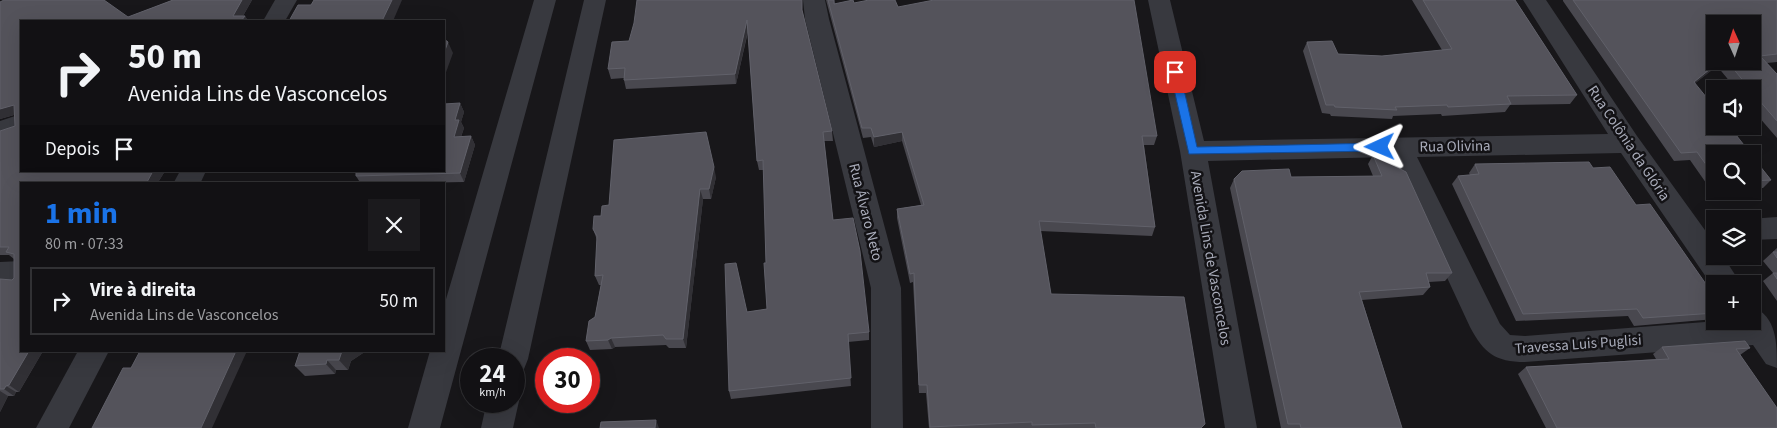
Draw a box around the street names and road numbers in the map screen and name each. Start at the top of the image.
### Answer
street label: Rua Colônia da Glória [1582,81,1675,205]
street label: Rua Olivina [1419,135,1491,158]
street label: Rua Álvaro Neto [843,161,888,263]
street label: Avenida Lins de Vasconcelos [1185,169,1236,347]
street label: Travessa Luis Puglisi [1514,330,1642,359]

